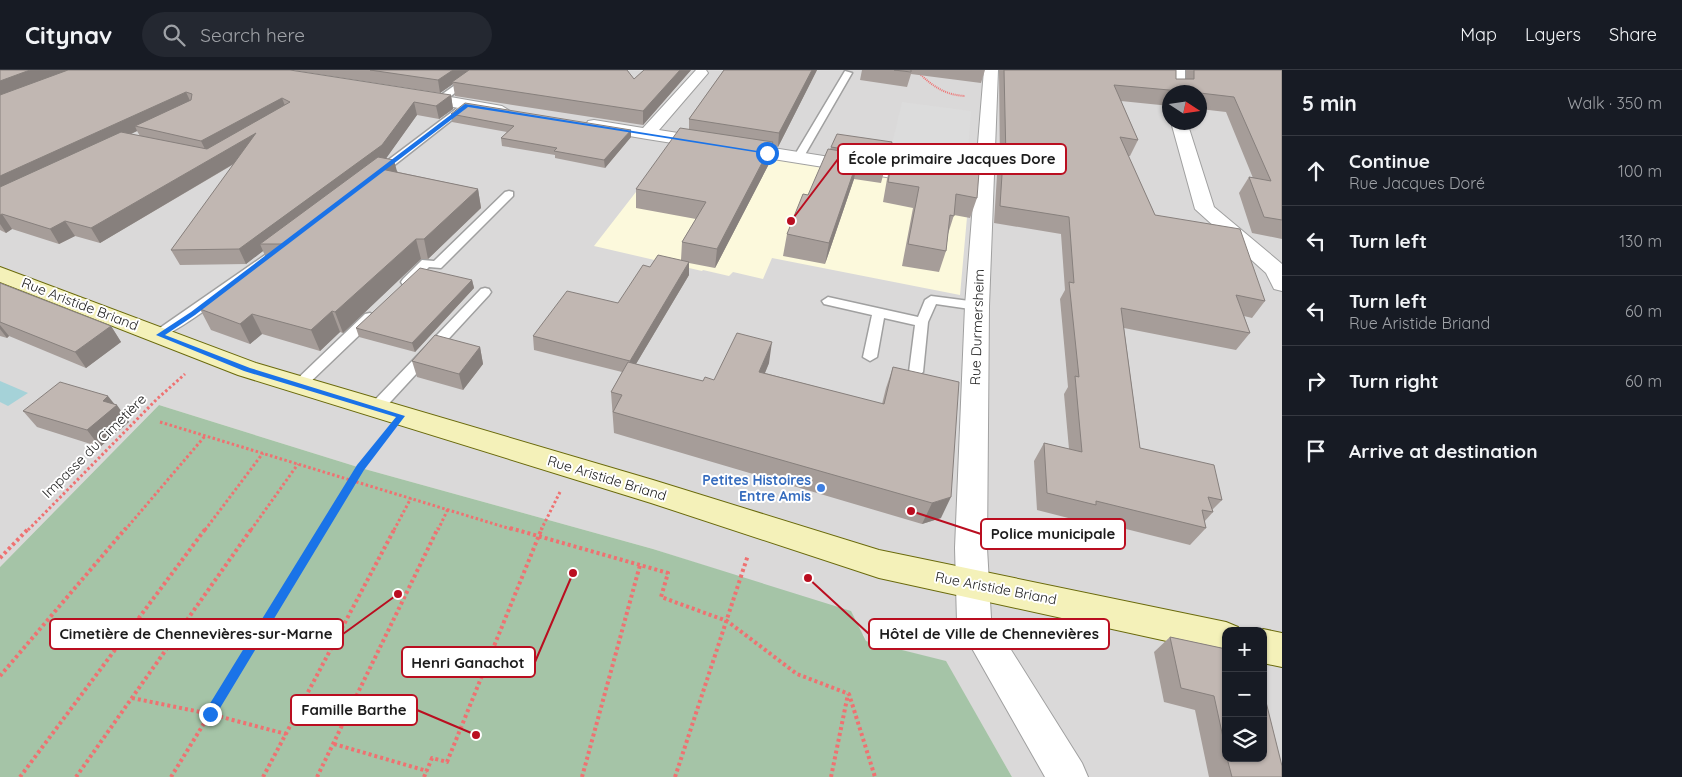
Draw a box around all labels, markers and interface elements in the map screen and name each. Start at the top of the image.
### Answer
search box [142,12,492,57]
text: Citynav [25,20,112,50]
icon: search [160,21,188,49]
text: Search here [200,23,305,47]
text: Map [1460,23,1497,46]
text: Layers [1525,23,1581,46]
text: Share [1609,23,1657,46]
north arrow [1162,85,1207,130]
text: 5 min [1302,90,1357,116]
text: Walk · 350 m [1567,93,1662,113]
route start [756,142,779,165]
callout: École primaire Jacques Dore [838,144,1066,174]
text: École primaire Jacques Dore [848,149,1056,168]
text: Continue [1349,149,1430,173]
icon: ahead [1302,157,1330,185]
text: 100 m [1618,161,1662,181]
text: Rue Jacques Doré [1349,173,1485,193]
icon: left [1302,227,1330,255]
text: Turn left [1349,229,1427,253]
text: 130 m [1619,231,1662,251]
street label: Rue Durmersheim [966,268,988,386]
street label: Rue Aristide Briand [19,273,141,335]
text: Turn left [1349,289,1427,313]
icon: left [1302,297,1330,325]
text: 60 m [1625,301,1662,321]
text: Rue Aristide Briand [1349,313,1490,333]
icon: right [1302,367,1330,395]
text: Turn right [1349,369,1438,393]
text: 60 m [1625,371,1662,391]
street label: Impasse du Cimetière [38,390,150,502]
icon: arrive [1302,437,1330,465]
text: Arrive at destination [1349,439,1538,463]
street label: Rue Aristide Briand [545,451,669,505]
place label: Petites Histoires Entre Amis [702,471,811,505]
marker: Petites Histoires Entre Amis [815,482,827,494]
callout: Police municipale [981,519,1125,549]
text: Police municipale [991,524,1116,543]
street label: Rue Aristide Briand [934,567,1058,609]
callout: Cimetière de Chennevières-sur-Marne [50,619,343,649]
callout: Hôtel de Ville de Chennevières [869,619,1109,649]
text: Cimetière de Chennevières-sur-Marne [59,624,333,643]
text: Hôtel de Ville de Chennevières [879,624,1099,643]
map controls [1222,627,1267,762]
button: + [1222,627,1267,672]
callout: Henri Ganachot [402,647,535,677]
text: Henri Ganachot [411,653,525,672]
button: − [1222,672,1267,717]
callout: Famille Barthe [291,695,417,725]
text: Famille Barthe [301,700,407,719]
route end [199,703,222,726]
button: layers [1222,717,1267,762]

